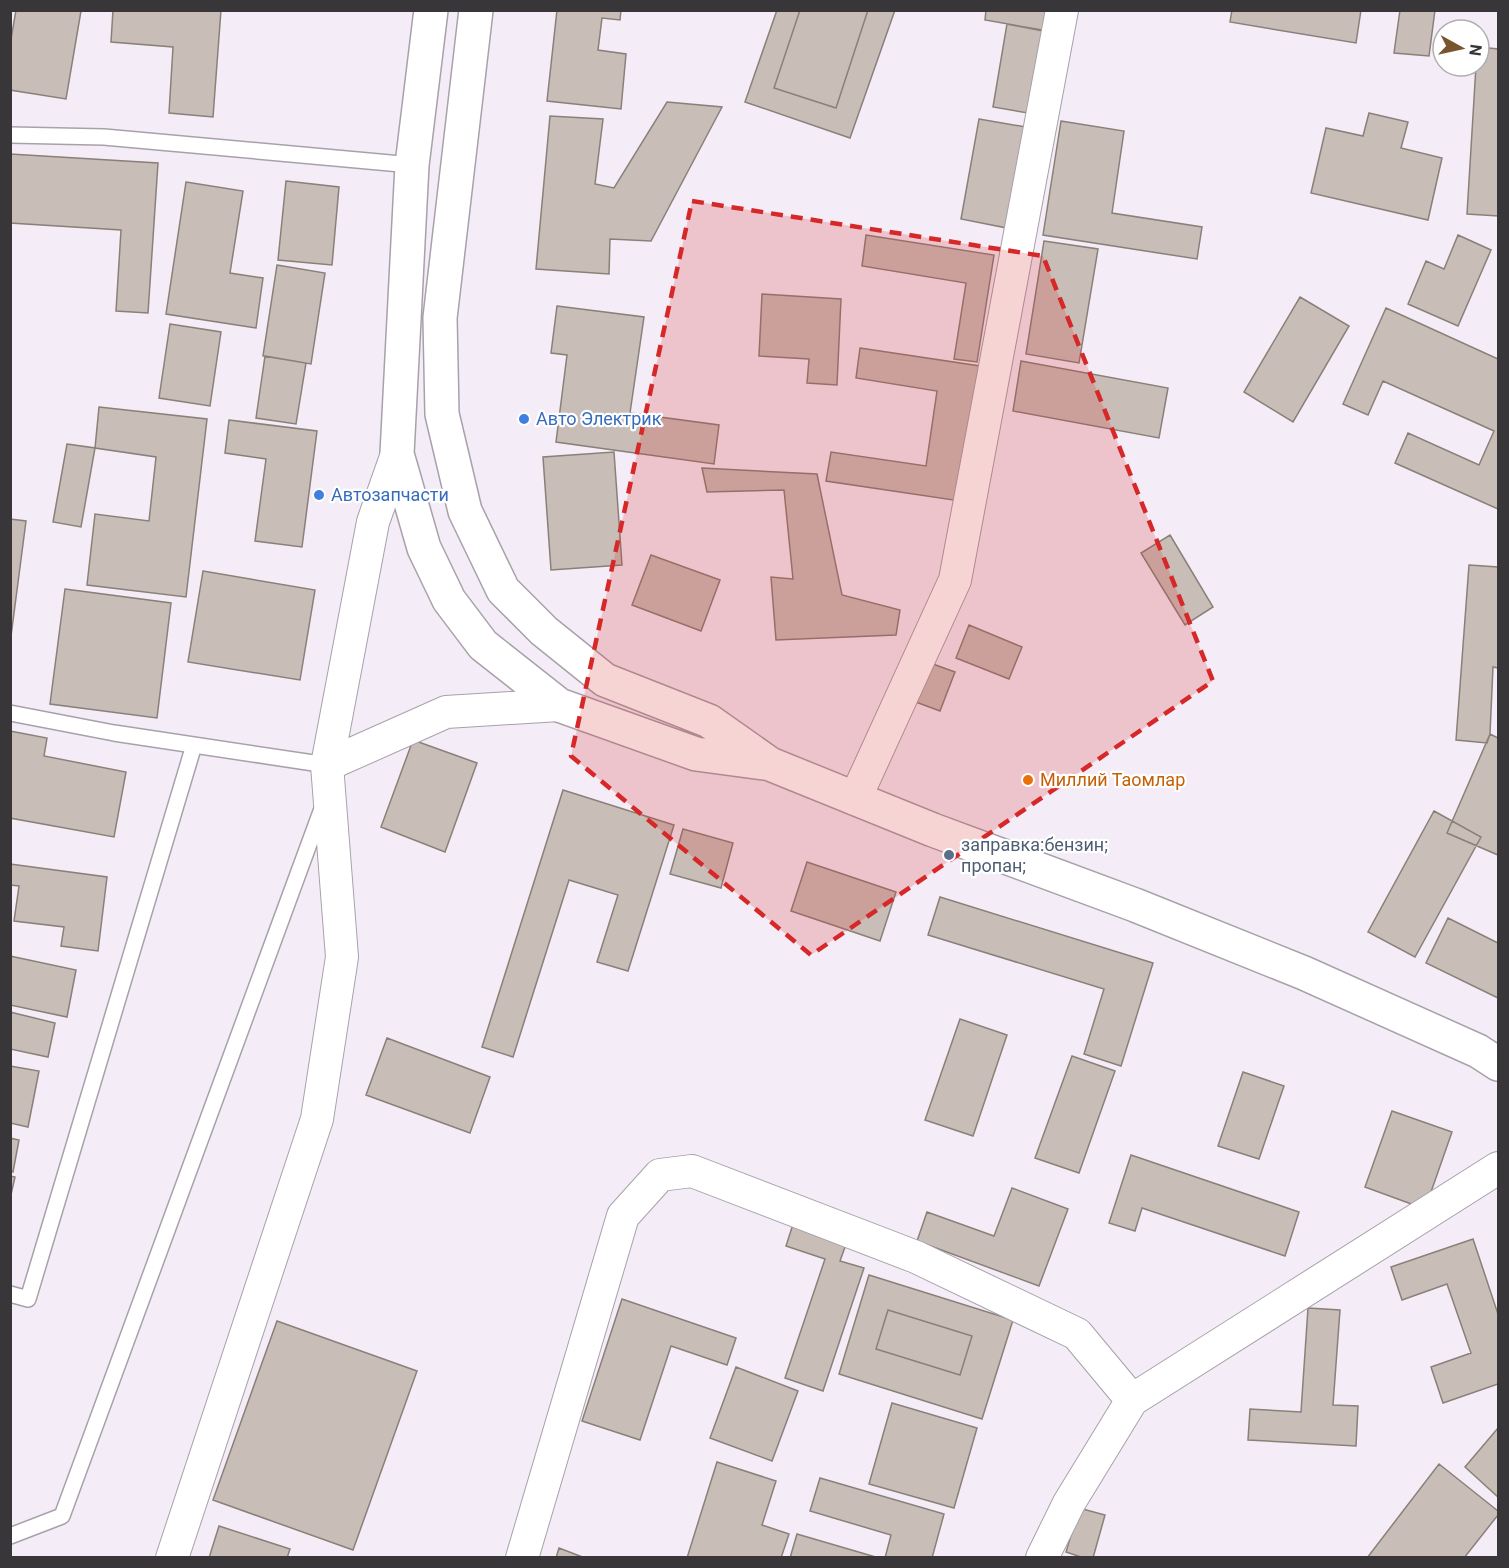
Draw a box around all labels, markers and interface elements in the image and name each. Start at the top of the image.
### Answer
north arrow [1431,18,1491,78]
text: N [1465,43,1486,57]
place label: Авто Электрик [536,408,662,429]
marker: Авто Электрик [517,412,531,426]
place label: Автозапчасти [331,484,449,505]
marker: Автозапчасти [312,488,326,502]
place label: Миллий Таомлар [1040,769,1185,790]
marker: Миллий Таомлар [1021,773,1035,787]
place label: заправка:бензин; пропан; [961,834,1108,876]
marker: заправка:бензин; пропан; [942,848,956,862]

